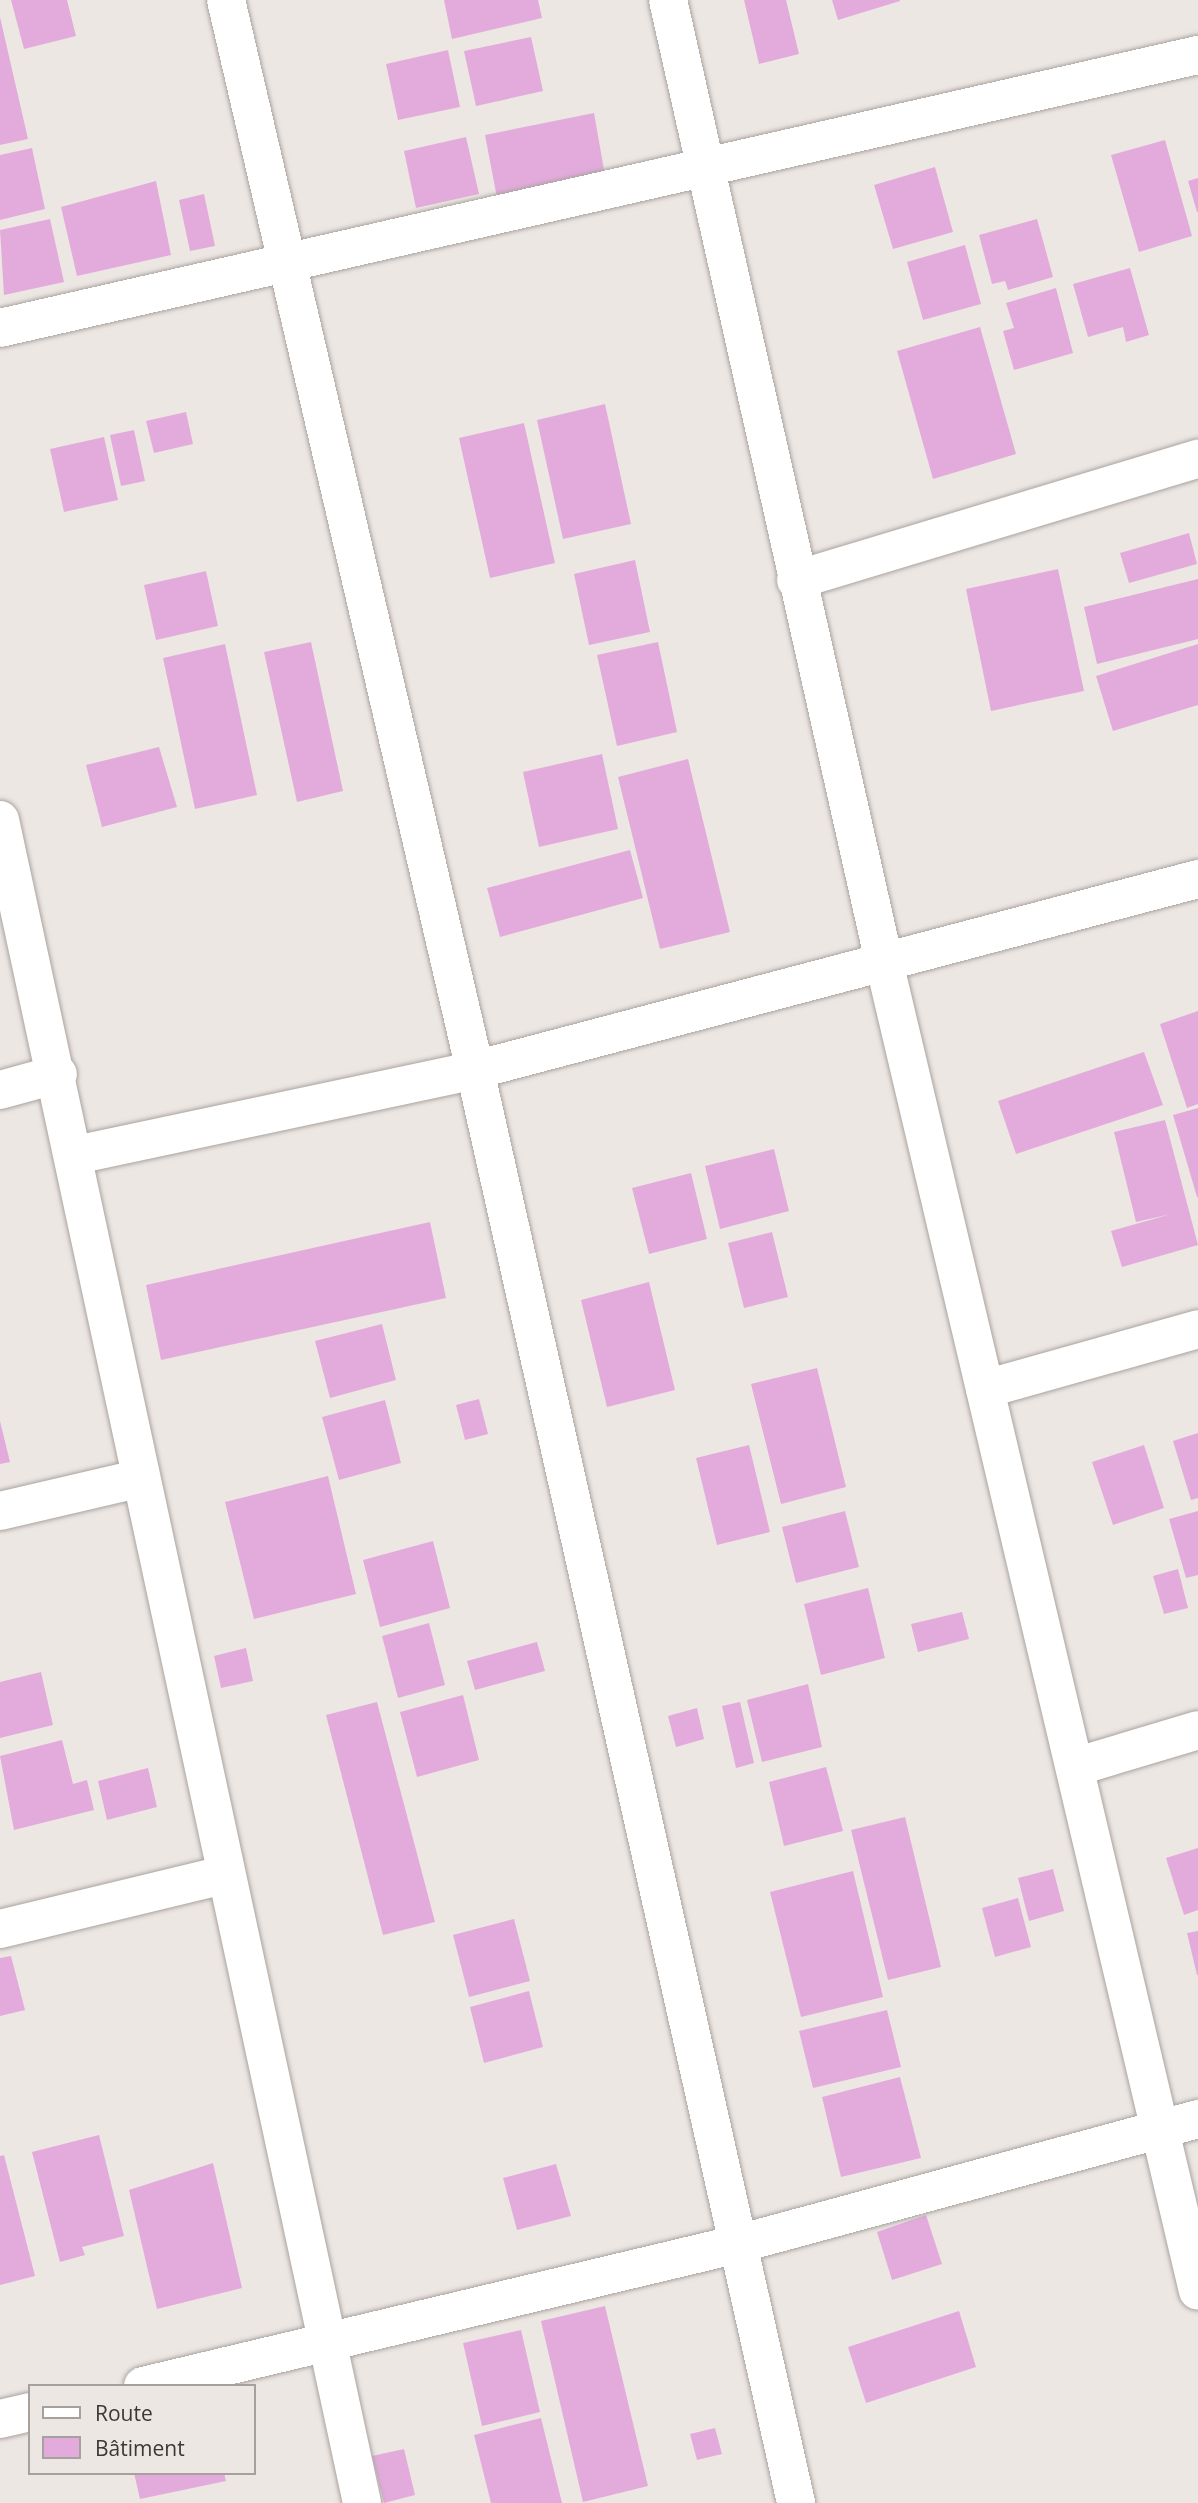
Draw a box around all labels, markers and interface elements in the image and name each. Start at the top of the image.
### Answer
legend [28,2384,256,2475]
text: Route [95,2399,153,2427]
text: Bâtiment [95,2434,185,2462]

